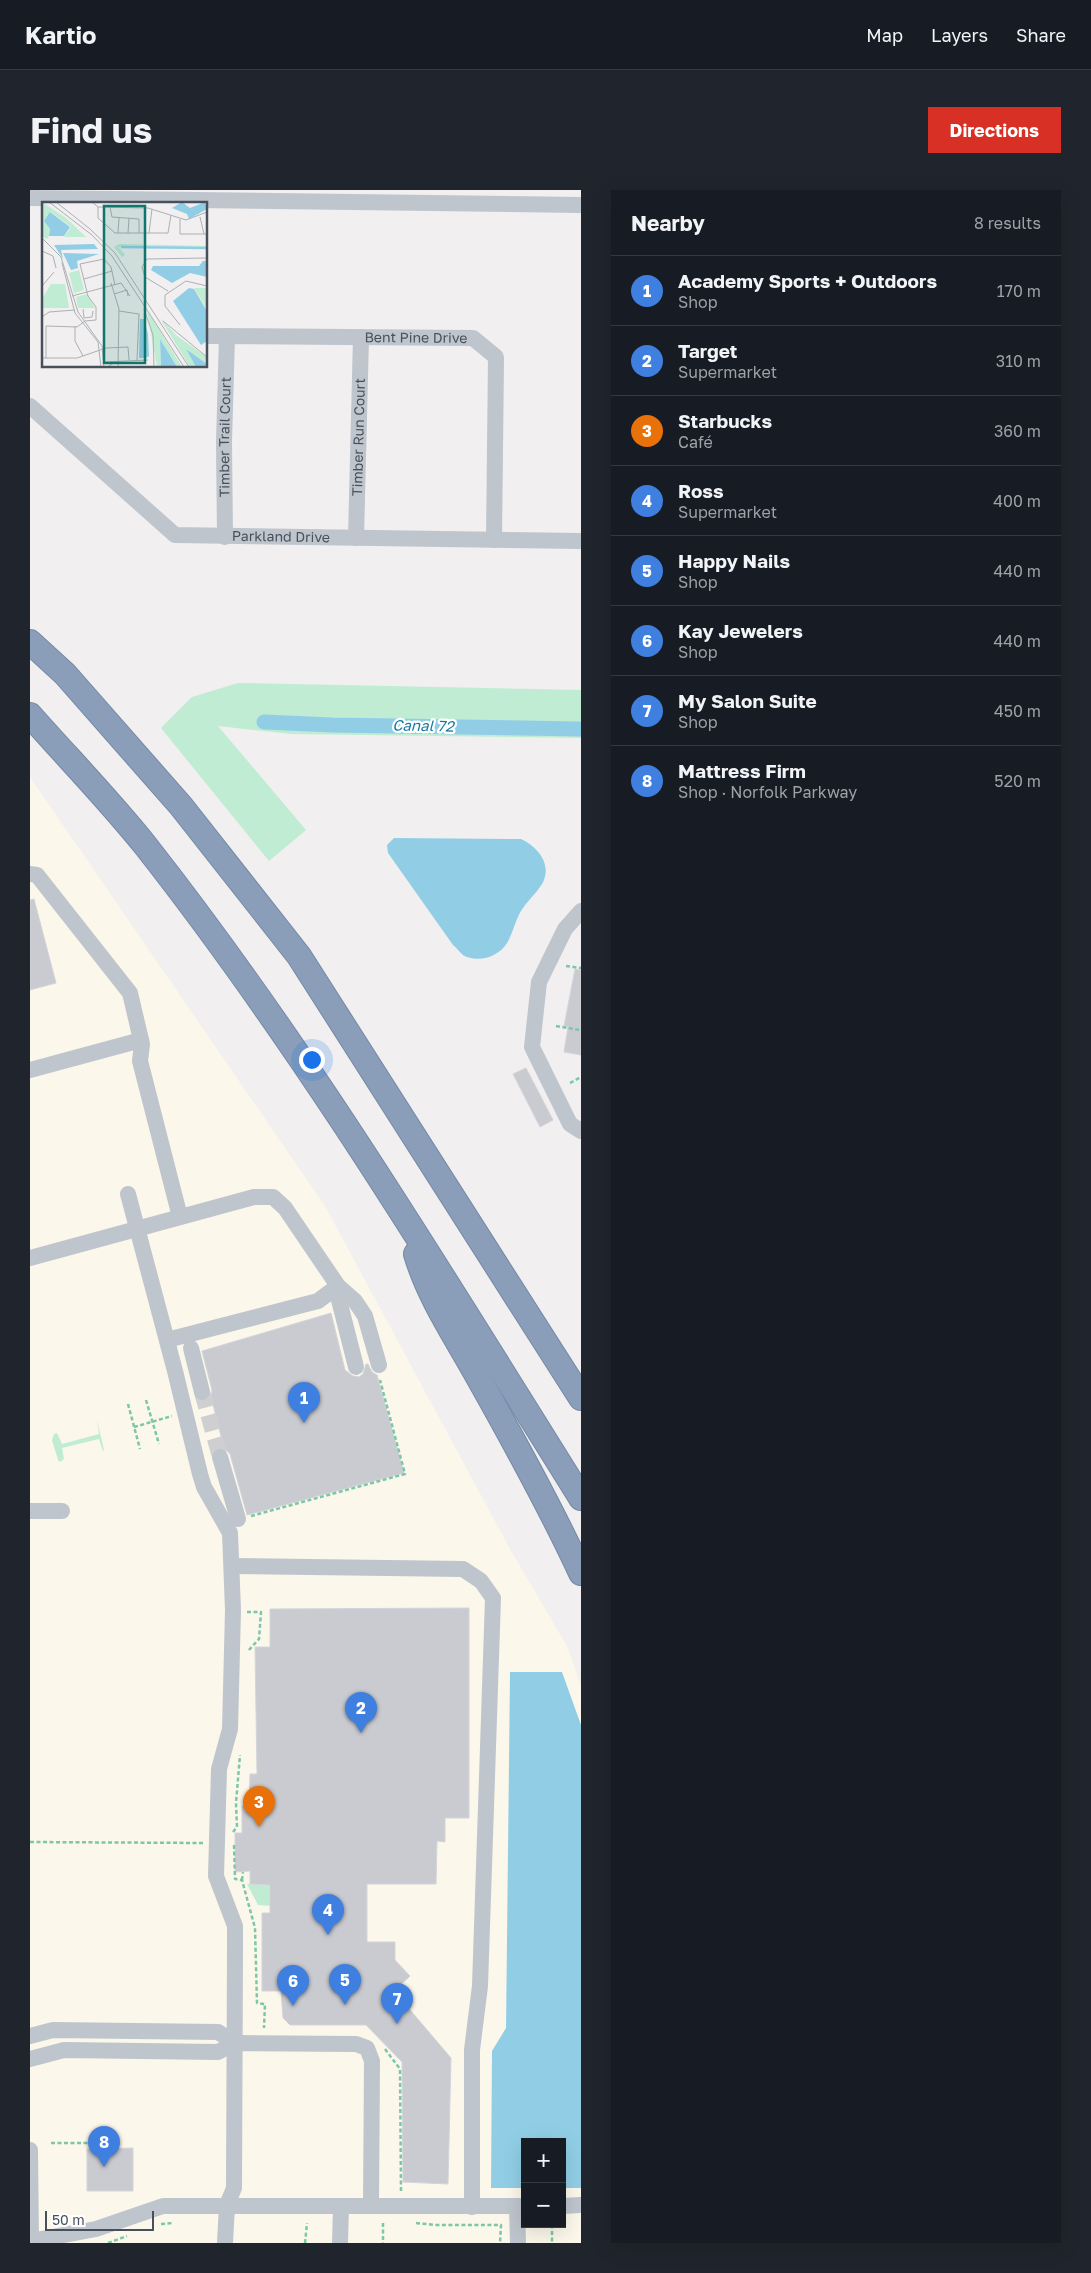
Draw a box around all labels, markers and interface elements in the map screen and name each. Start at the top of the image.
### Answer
text: Kartio [25,20,97,49]
text: Map [866,24,903,46]
text: Layers [931,24,988,46]
text: Share [1016,24,1066,46]
button: Directions [928,107,1061,153]
text: Find us [30,109,152,151]
inset map [42,202,208,368]
text: Nearby [631,210,705,236]
text: 8 results [974,213,1041,233]
text: Academy Sports + Outdoors [678,269,937,292]
text: 1 [643,281,651,301]
text: 170 m [997,281,1041,301]
text: Shop [678,292,718,312]
street label: Bent Pine Drive [364,328,468,346]
text: Target [678,339,737,362]
text: 2 [642,351,652,371]
text: 310 m [996,351,1041,371]
text: Supermarket [678,362,777,382]
street label: Timber Trail Court [215,376,234,497]
street label: Timber Run Court [348,378,368,496]
text: Starbucks [678,409,772,432]
text: 3 [642,421,652,441]
text: 360 m [994,421,1041,441]
text: Café [678,432,713,452]
text: Ross [678,479,724,502]
text: 4 [642,491,652,511]
text: 400 m [993,491,1041,511]
text: Supermarket [678,502,777,522]
street label: Parkland Drive [232,527,330,545]
text: Happy Nails [678,549,790,572]
text: 5 [642,561,652,581]
text: 440 m [993,561,1041,581]
text: Shop [678,572,718,592]
text: Kay Jewelers [678,619,803,642]
text: 6 [642,631,652,651]
text: 440 m [993,631,1041,651]
text: Shop [678,642,718,662]
text: My Salon Suite [678,689,817,712]
text: 7 [643,701,651,721]
text: 450 m [994,701,1041,721]
text: Shop [678,712,718,732]
water label: Canal 72 [392,715,455,735]
text: Mattress Firm [678,759,806,782]
text: 8 [642,771,652,791]
text: 520 m [994,771,1041,791]
text: Shop · Norfolk Parkway [678,782,857,802]
your location [299,1047,325,1073]
pin: 1 [288,1382,320,1423]
pin: 2 [345,1692,377,1733]
pin: 3 [243,1786,275,1827]
pin: 4 [312,1894,344,1935]
pin: 5 [329,1964,361,2005]
pin: 6 [277,1965,309,2006]
pin: 7 [381,1983,413,2024]
pin: 8 [88,2126,120,2167]
map controls [521,2138,566,2228]
button: + [521,2138,566,2183]
button: − [521,2183,566,2228]
scale bar [45,2208,154,2231]
text: 50 m [52,2211,85,2228]

